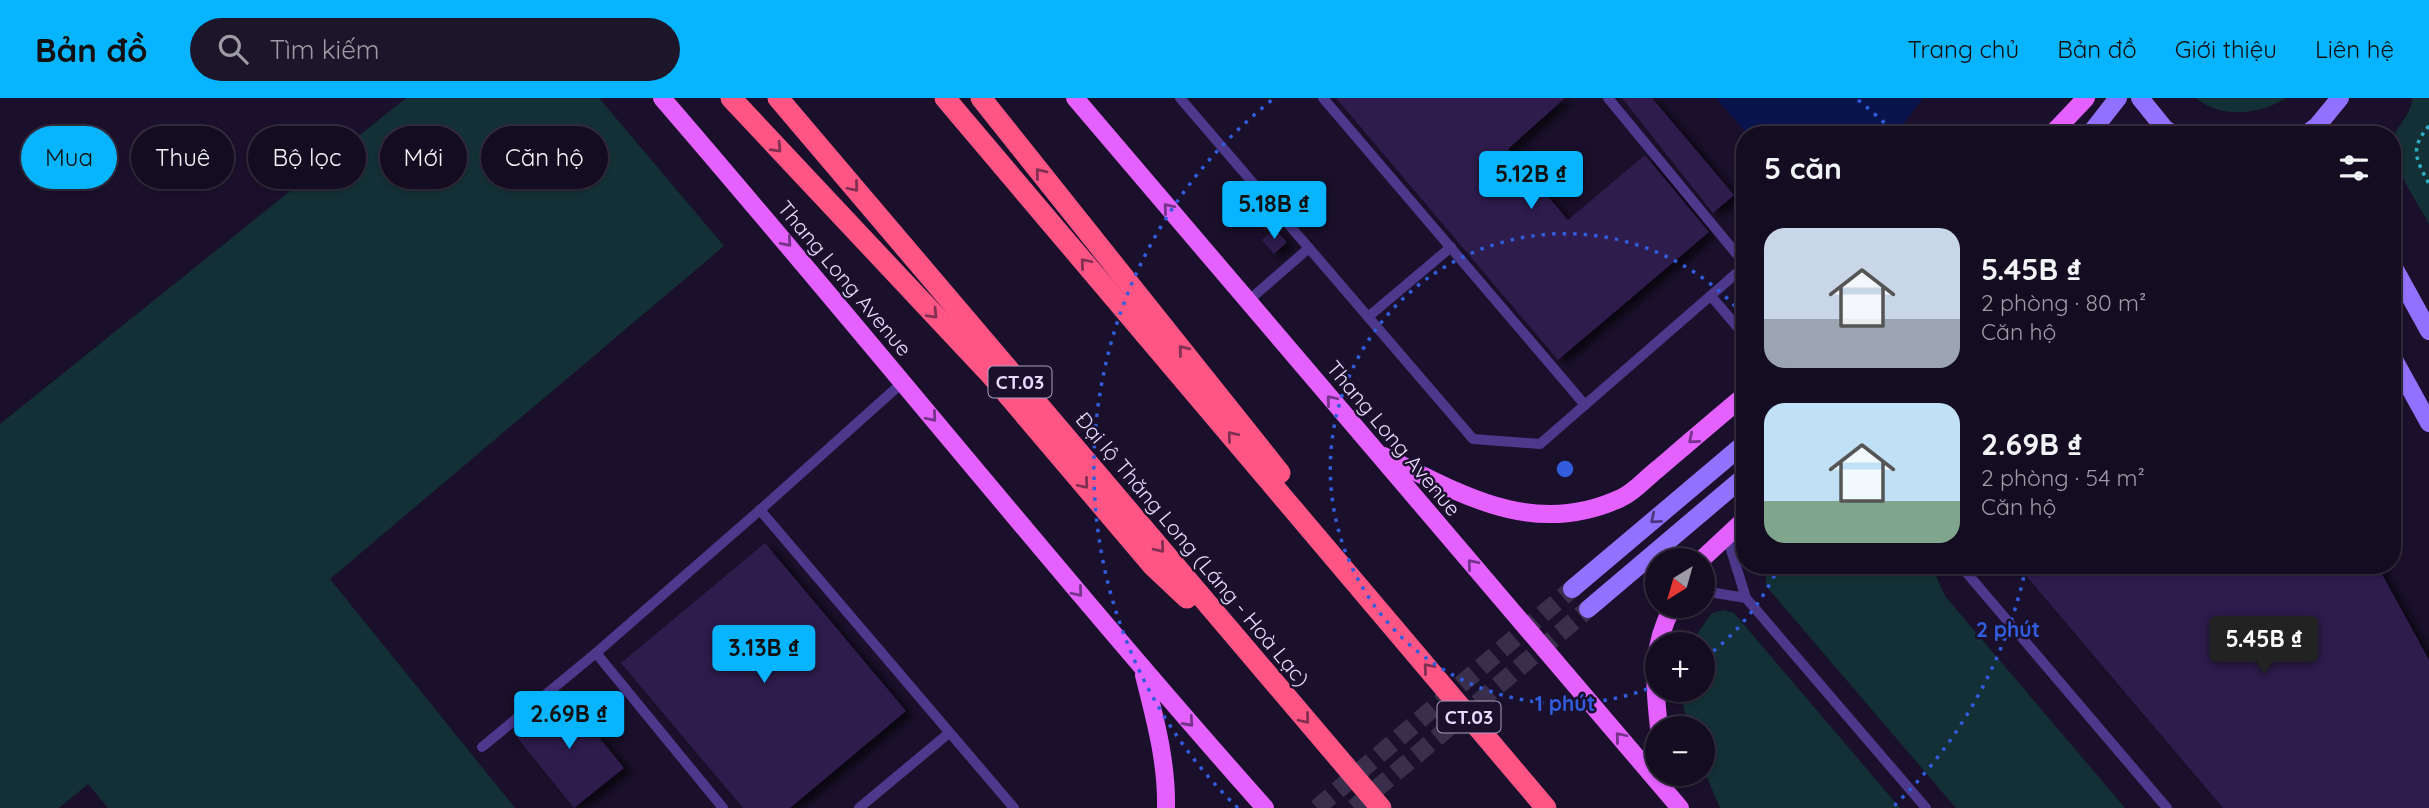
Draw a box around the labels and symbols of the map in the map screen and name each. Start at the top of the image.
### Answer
one-way arrow [769,140,782,153]
pin: 5.12B ₫ [1466,152,1596,211]
one-way arrow [1036,168,1049,180]
one-way arrow [846,179,858,192]
pin: 5.18B ₫ [1209,181,1339,241]
street label: Thang Long Avenue [772,195,918,361]
one-way arrow [1164,203,1176,216]
one-way arrow [779,234,791,247]
one-way arrow [1081,258,1093,271]
one-way arrow [924,306,937,319]
one-way arrow [1179,345,1192,357]
street label: Thang Long Avenue [1321,355,1467,521]
road number: CT.03 [988,366,1052,398]
one-way arrow [1327,395,1340,407]
street label: Đại lộ Thăng Long (Láng - Hoà Lạc) [1071,407,1315,691]
one-way arrow [924,409,936,422]
one-way arrow [1688,431,1701,443]
one-way arrow [1228,432,1240,445]
centre of rings [1553,457,1577,481]
one-way arrow [1076,476,1088,489]
one-way arrow [1651,511,1664,523]
one-way arrow [1152,539,1164,552]
north arrow [1645,548,1715,618]
one-way arrow [1468,560,1480,573]
one-way arrow [1069,584,1082,596]
text: 2 phút [1976,616,2040,642]
pin: 5.45B ₫ [2199,616,2329,676]
pin: 3.13B ₫ [699,626,829,685]
one-way arrow [1424,663,1436,676]
text: 1 phút [1535,690,1595,716]
pin: 2.69B ₫ [504,692,634,751]
road number: CT.03 [1438,702,1500,732]
one-way arrow [1297,711,1309,724]
one-way arrow [1181,714,1193,727]
one-way arrow [1616,733,1628,746]

